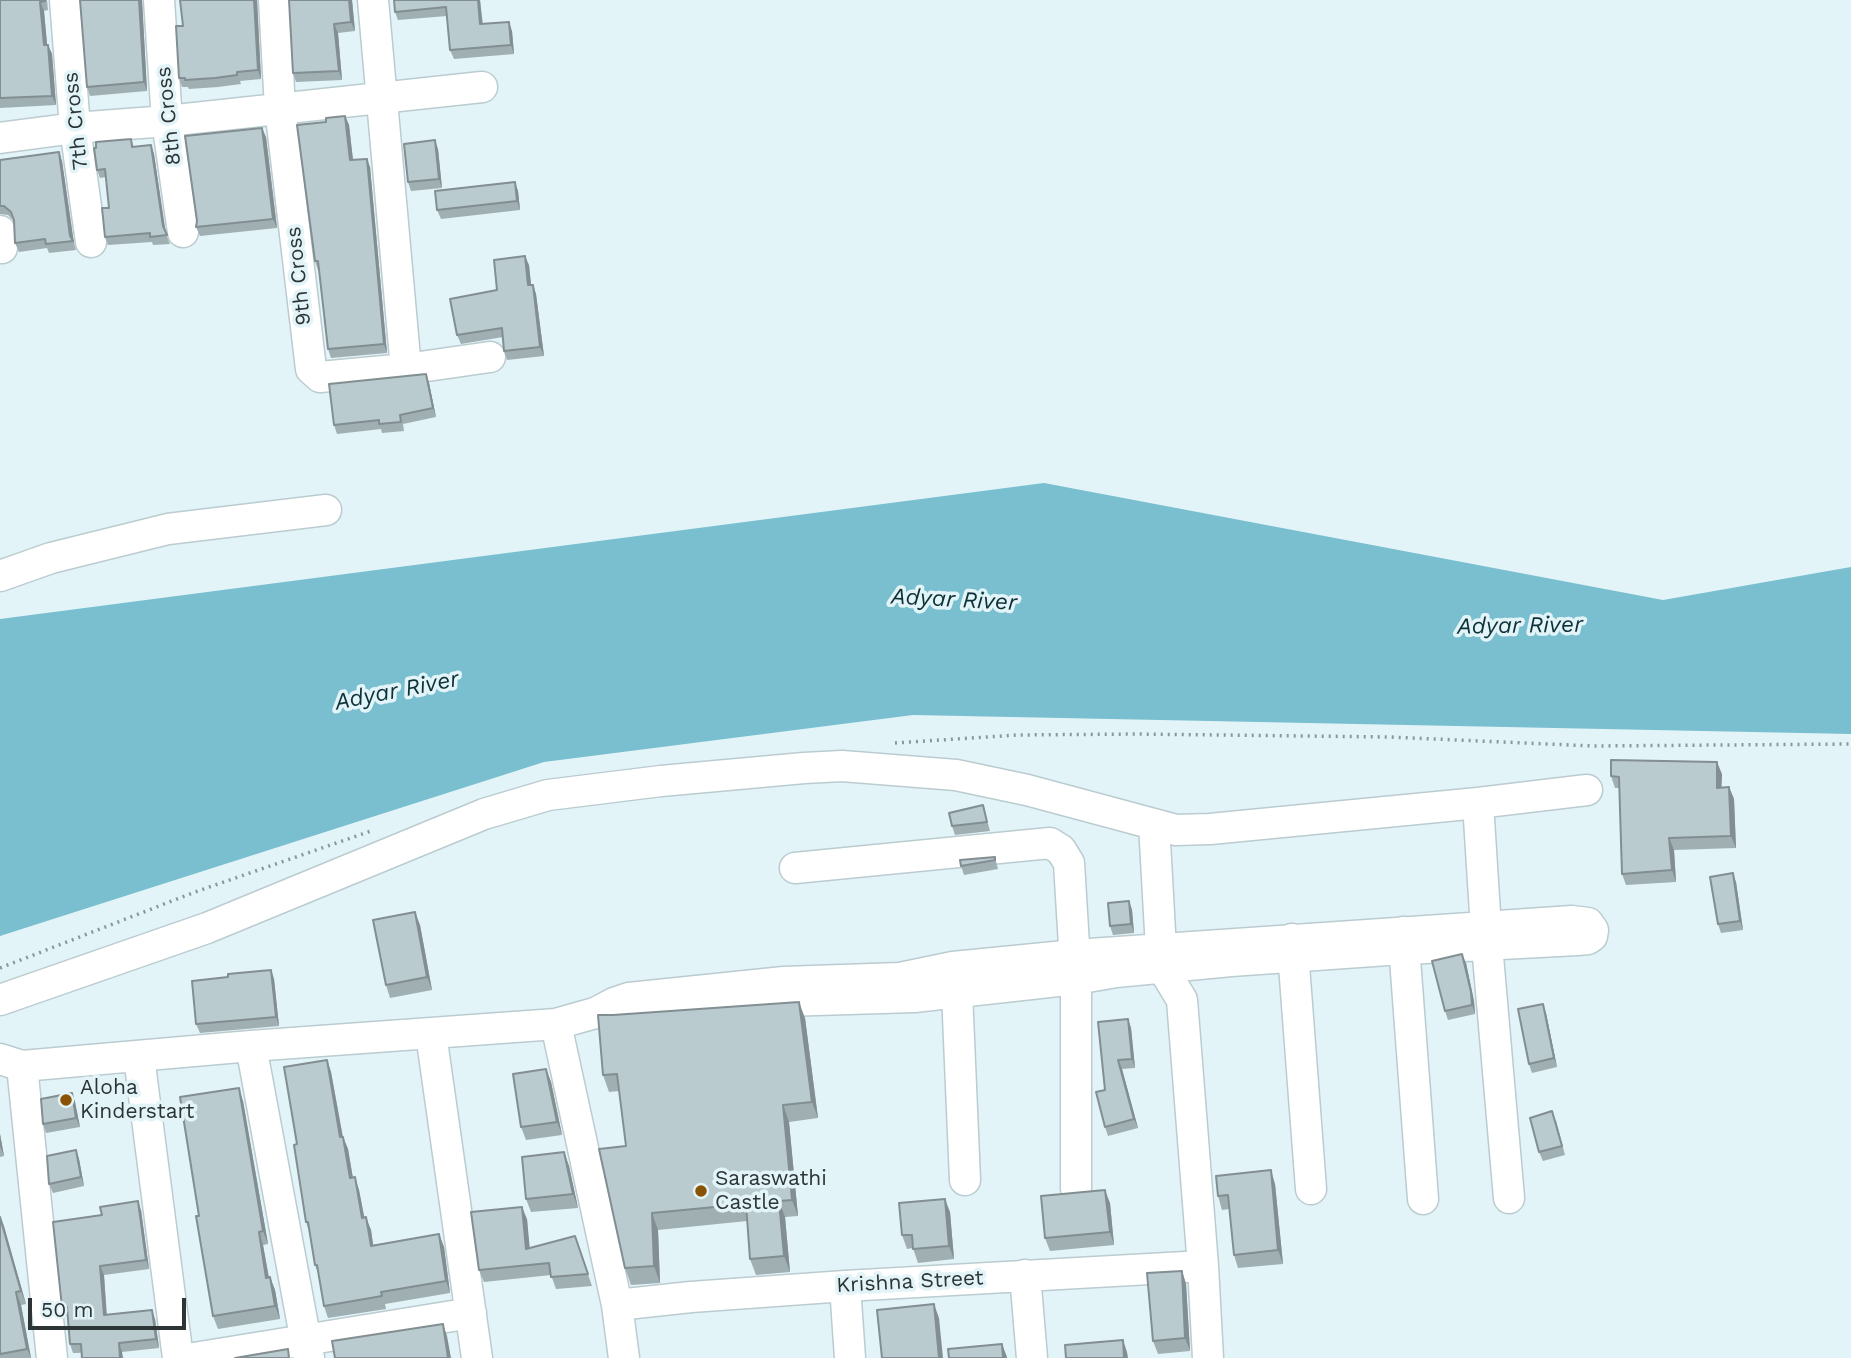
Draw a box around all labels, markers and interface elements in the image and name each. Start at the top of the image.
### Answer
street label: 8th Cross [151,65,187,167]
street label: 7th Cross [58,71,94,171]
street label: 9th Cross [281,225,317,327]
water label: Adyar River [890,583,1018,617]
water label: Adyar River [1457,611,1583,641]
water label: Adyar River [333,665,461,717]
place label: Aloha Kinderstart [80,1075,194,1125]
marker: Aloha Kinderstart [58,1092,74,1108]
place label: Saraswathi Castle [715,1166,827,1216]
marker: Saraswathi Castle [693,1183,709,1199]
street label: Krishna Street [836,1266,984,1298]
scale bar [32,1284,189,1328]
text: 50 m [41,1297,93,1322]

